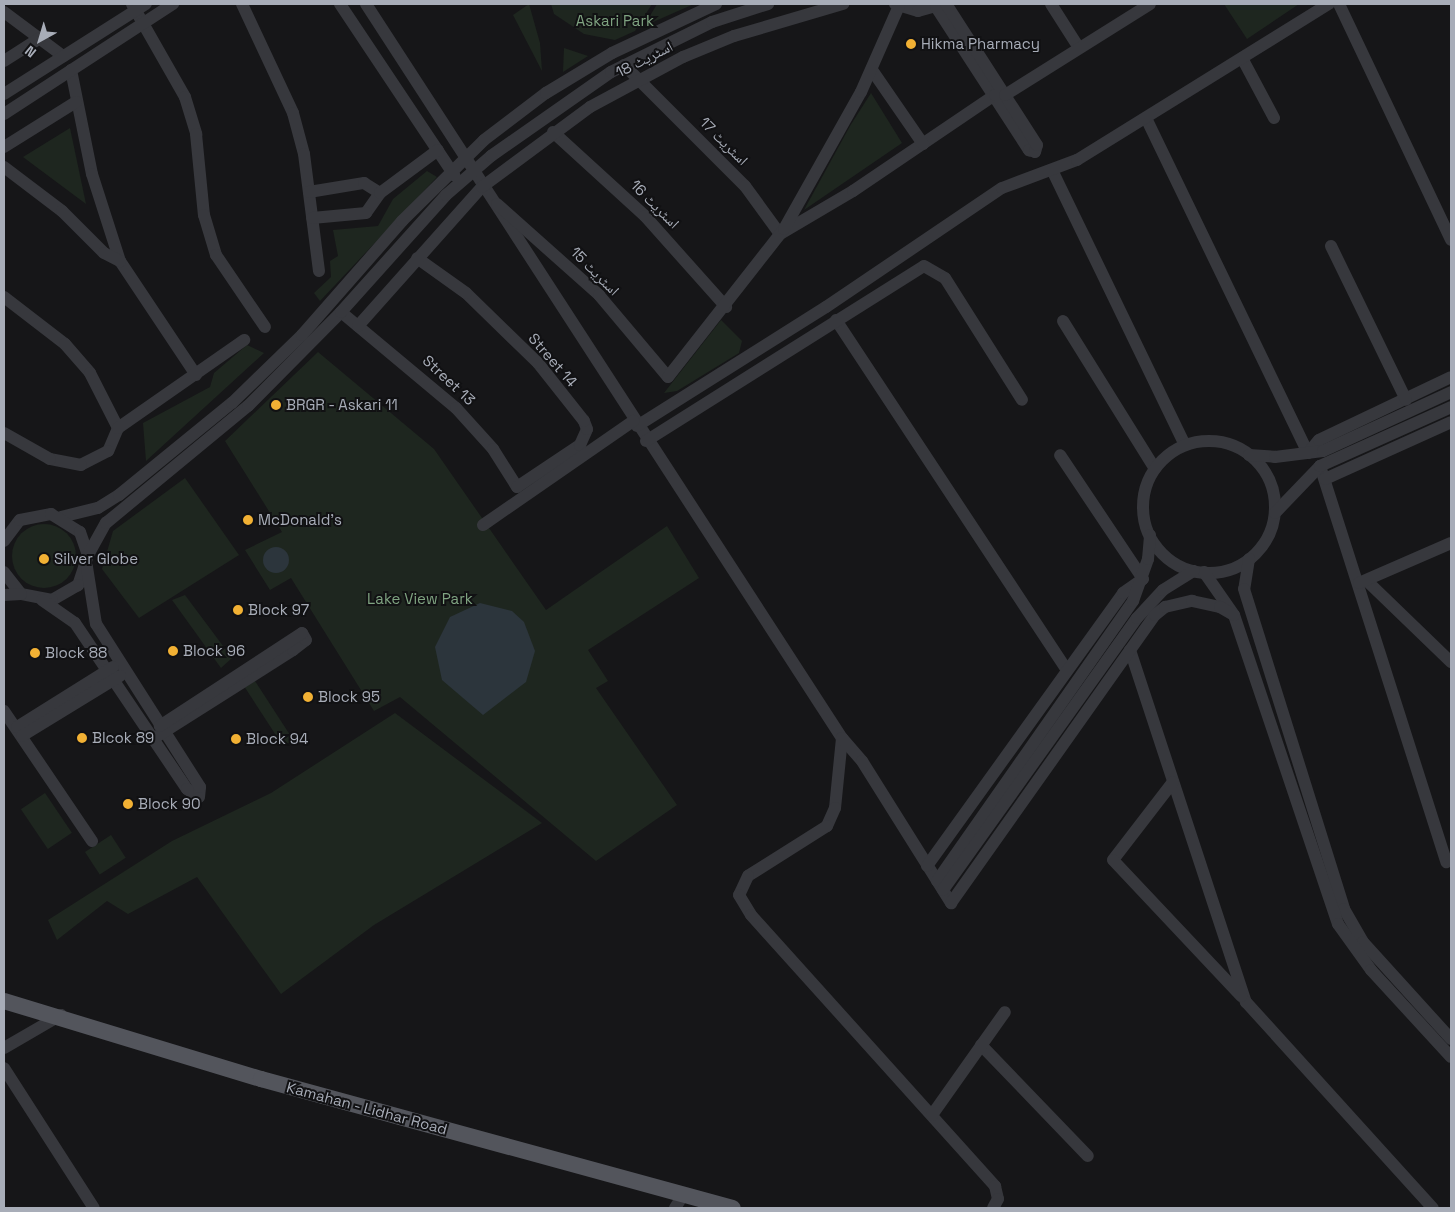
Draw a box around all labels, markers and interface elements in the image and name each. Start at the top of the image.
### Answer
park label: Askari Park [576,12,654,30]
north arrow [15,15,65,65]
place label: Hikma Pharmacy [921,35,1040,53]
street label: اسٹریٹ 18 [612,37,676,81]
marker: Hikma Pharmacy [905,38,917,50]
text: N [21,42,40,62]
street label: اسٹریٹ 17 [696,113,752,169]
street label: اسٹریٹ 16 [627,176,683,232]
street label: اسٹریٹ 15 [567,243,623,299]
street label: Street 14 [525,329,581,391]
street label: Street 13 [419,351,479,409]
place label: BRGR - Askari 11 [286,396,399,414]
marker: BRGR - Askari 11 [270,399,282,411]
place label: McDonald's [258,511,342,529]
marker: McDonald's [242,514,254,526]
place label: Silver Globe [54,550,138,568]
marker: Silver Globe [38,553,50,565]
park label: Lake View Park [367,590,473,608]
place label: Block 97 [248,601,309,619]
marker: Block 97 [232,604,244,616]
place label: Block 96 [183,642,245,660]
place label: Block 88 [45,644,107,662]
marker: Block 96 [167,645,179,657]
marker: Block 88 [29,647,41,659]
place label: Block 95 [318,688,380,706]
marker: Block 95 [302,691,314,703]
place label: Blcok 89 [92,729,154,747]
place label: Block 94 [246,730,308,748]
marker: Blcok 89 [76,732,88,744]
marker: Block 94 [230,733,242,745]
place label: Block 90 [138,795,201,813]
marker: Block 90 [122,798,134,810]
street label: Kamahan - Lidhar Road [284,1078,450,1138]

